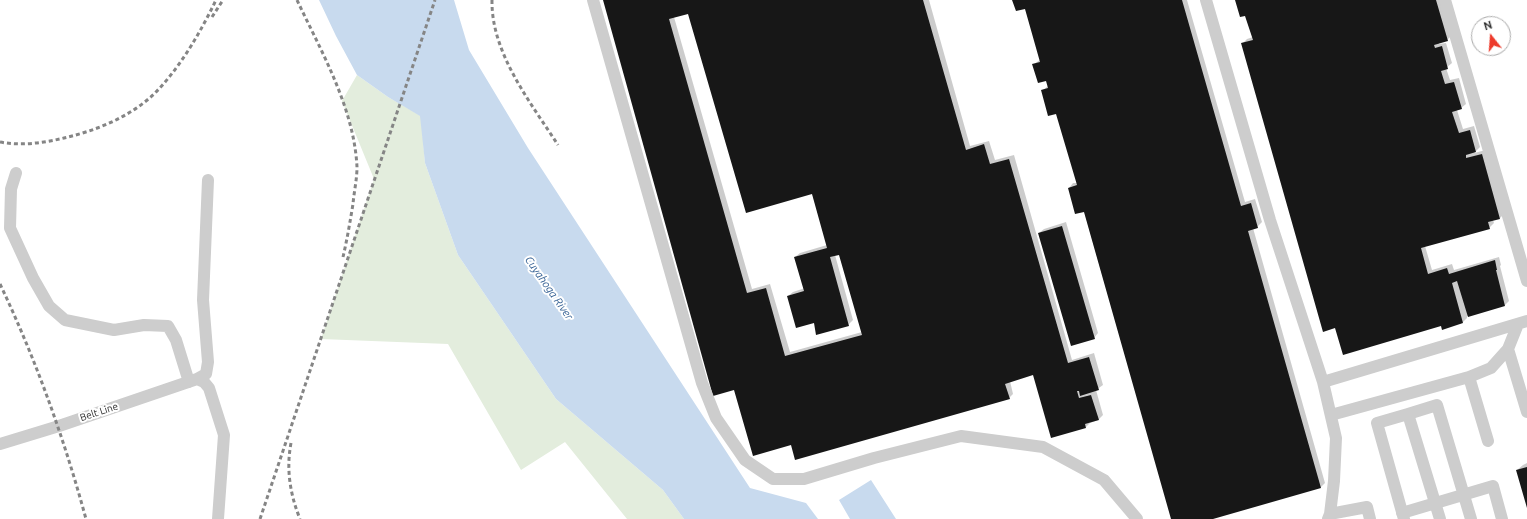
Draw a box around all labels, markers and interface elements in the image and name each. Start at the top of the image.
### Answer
north arrow [1471,16,1511,56]
text: N [1482,19,1493,32]
water label: Cuyahoga River [522,254,576,322]
street label: Belt Line [78,400,120,424]

